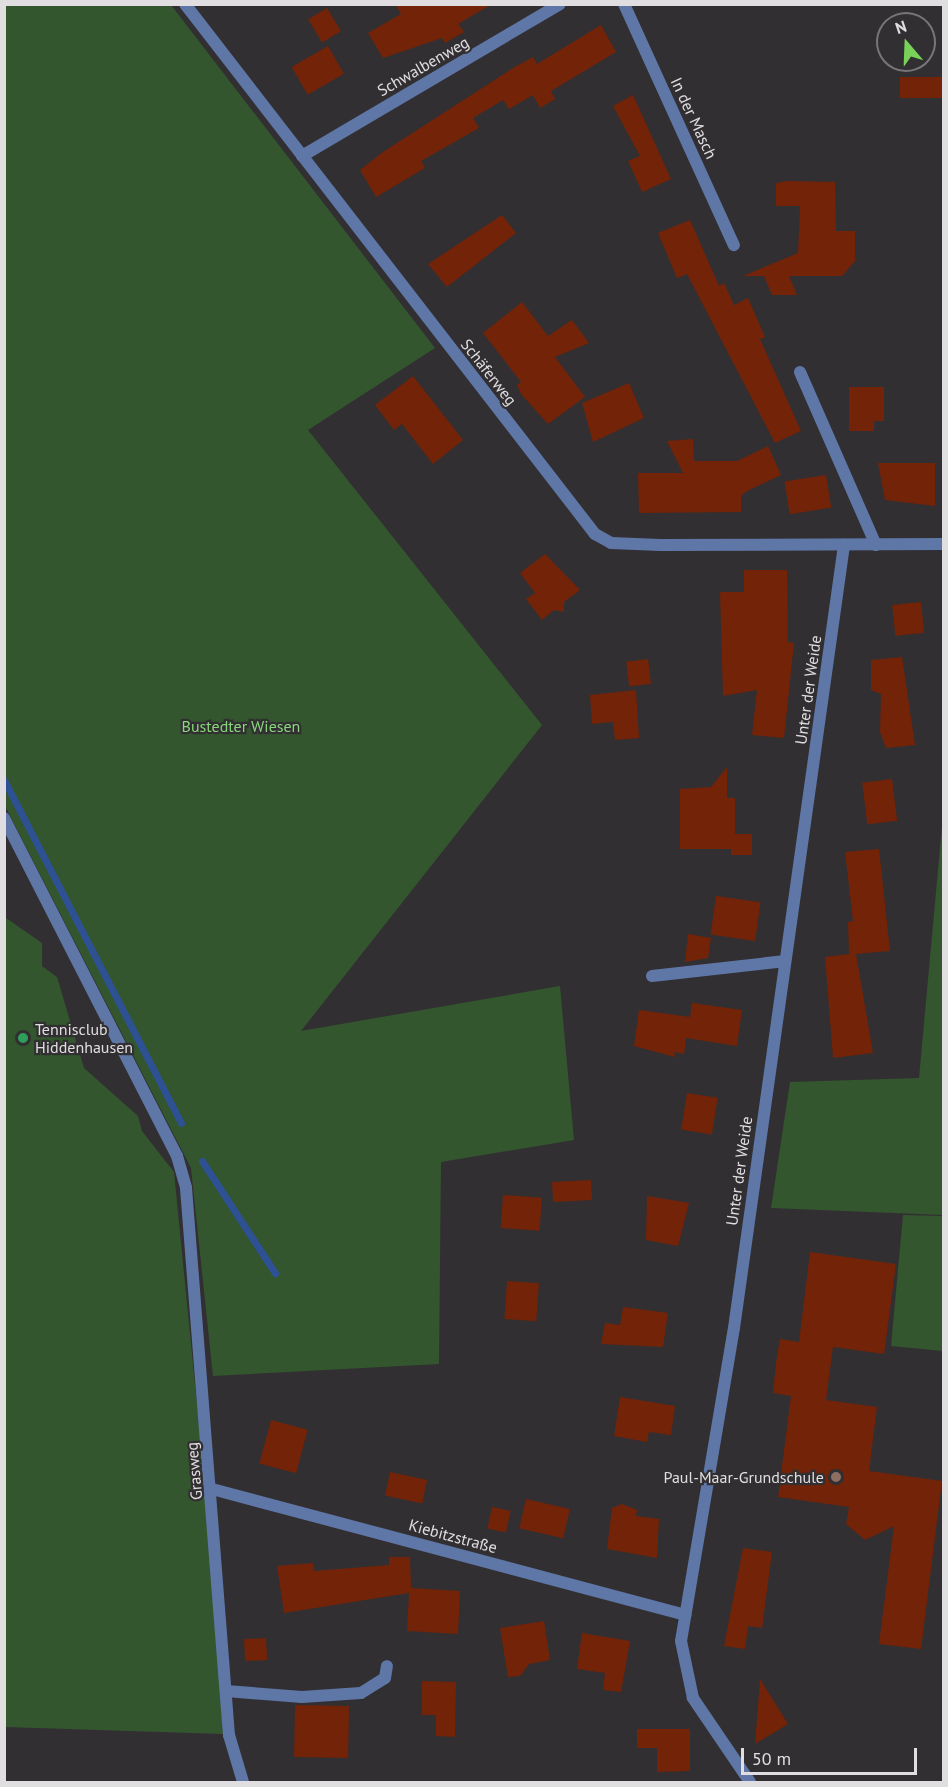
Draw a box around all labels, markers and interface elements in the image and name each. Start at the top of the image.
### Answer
north arrow [876,12,936,72]
text: N [893,16,909,38]
street label: Schwalbenweg [374,32,472,100]
street label: In der Masch [667,74,721,162]
street label: Schäferweg [457,335,521,409]
street label: Unter der Weide [791,634,825,746]
park label: Bustedter Wiesen [181,716,301,736]
place label: Tennisclub Hiddenhausen [35,1019,133,1057]
marker: Tennisclub Hiddenhausen [16,1031,30,1045]
street label: Unter der Weide [722,1115,756,1227]
street label: Grasweg [182,1441,206,1501]
place label: Paul-Maar-Grundschule [664,1467,824,1487]
marker: Paul-Maar-Grundschule [829,1470,843,1484]
street label: Kiebitzstraße [407,1515,499,1557]
scale bar [744,1736,920,1774]
text: 50 m [752,1747,791,1770]

